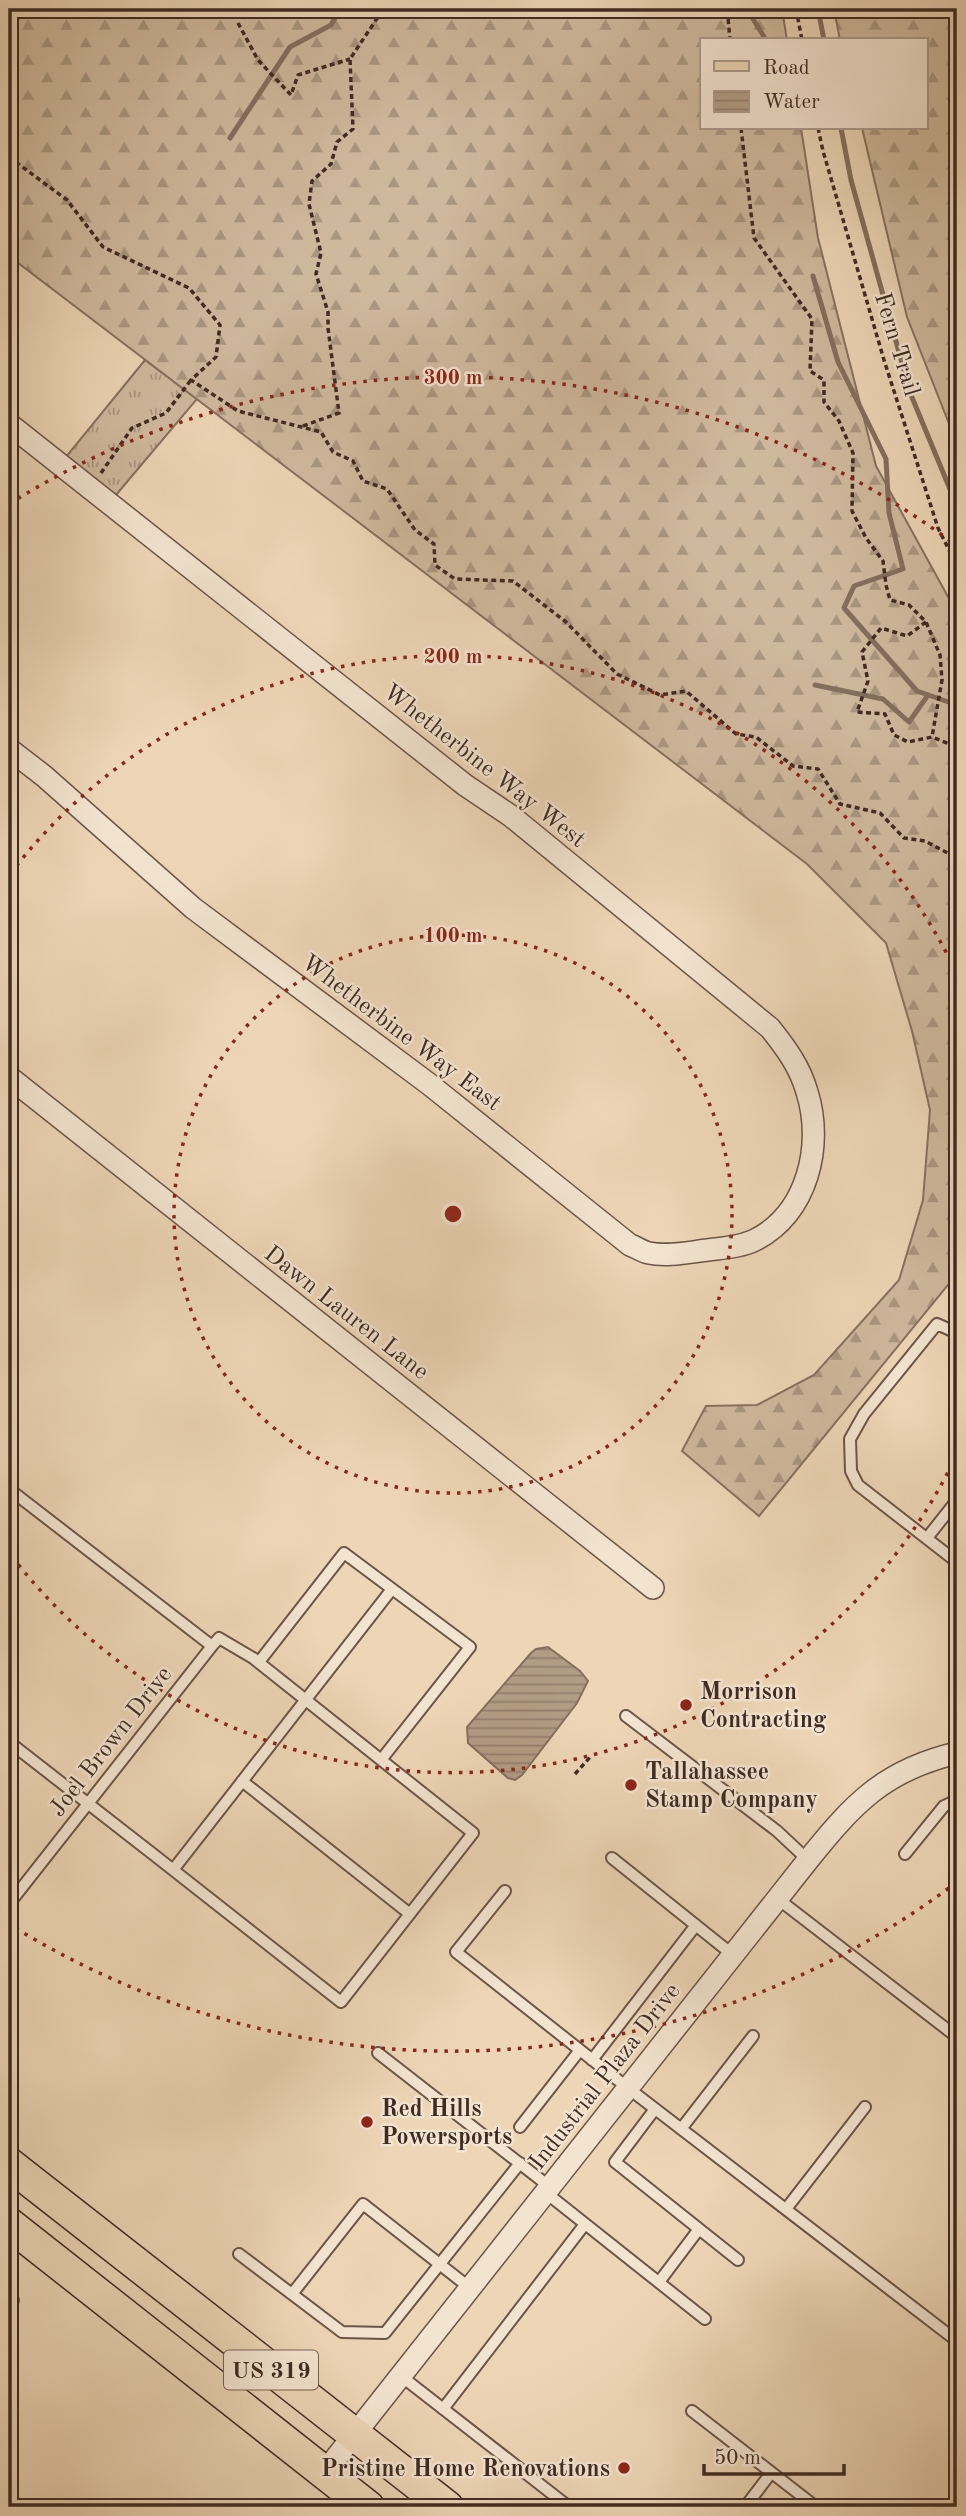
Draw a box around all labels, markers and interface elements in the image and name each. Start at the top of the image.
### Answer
legend [700,38,928,130]
text: Road [763,58,810,79]
text: Water [763,92,820,113]
street label: Fern Trail [869,290,923,399]
text: 300 m [423,368,483,389]
text: 200 m [423,647,483,668]
street label: Whetherbine Way West [378,680,589,853]
text: 100 m [423,926,483,947]
street label: Whetherbine Way East [296,951,505,1116]
centre of rings [441,1202,465,1226]
street label: Dawn Lauren Lane [259,1242,433,1385]
street label: Joel Brown Drive [46,1663,177,1822]
place label: Morrison Contracting [700,1681,827,1733]
marker: Morrison Contracting [678,1697,694,1713]
place label: Tallahassee Stamp Company [645,1761,818,1813]
marker: Tallahassee Stamp Company [623,1777,639,1793]
street label: Industrial Plaza Drive [526,1979,686,2175]
place label: Red Hills Powersports [381,2098,512,2150]
marker: Red Hills Powersports [359,2114,375,2130]
road number: US 319 [224,2350,318,2390]
scale bar [704,2432,844,2476]
text: 50 m [714,2448,761,2469]
place label: Pristine Home Renovations [321,2458,610,2482]
marker: Pristine Home Renovations [616,2460,632,2476]

